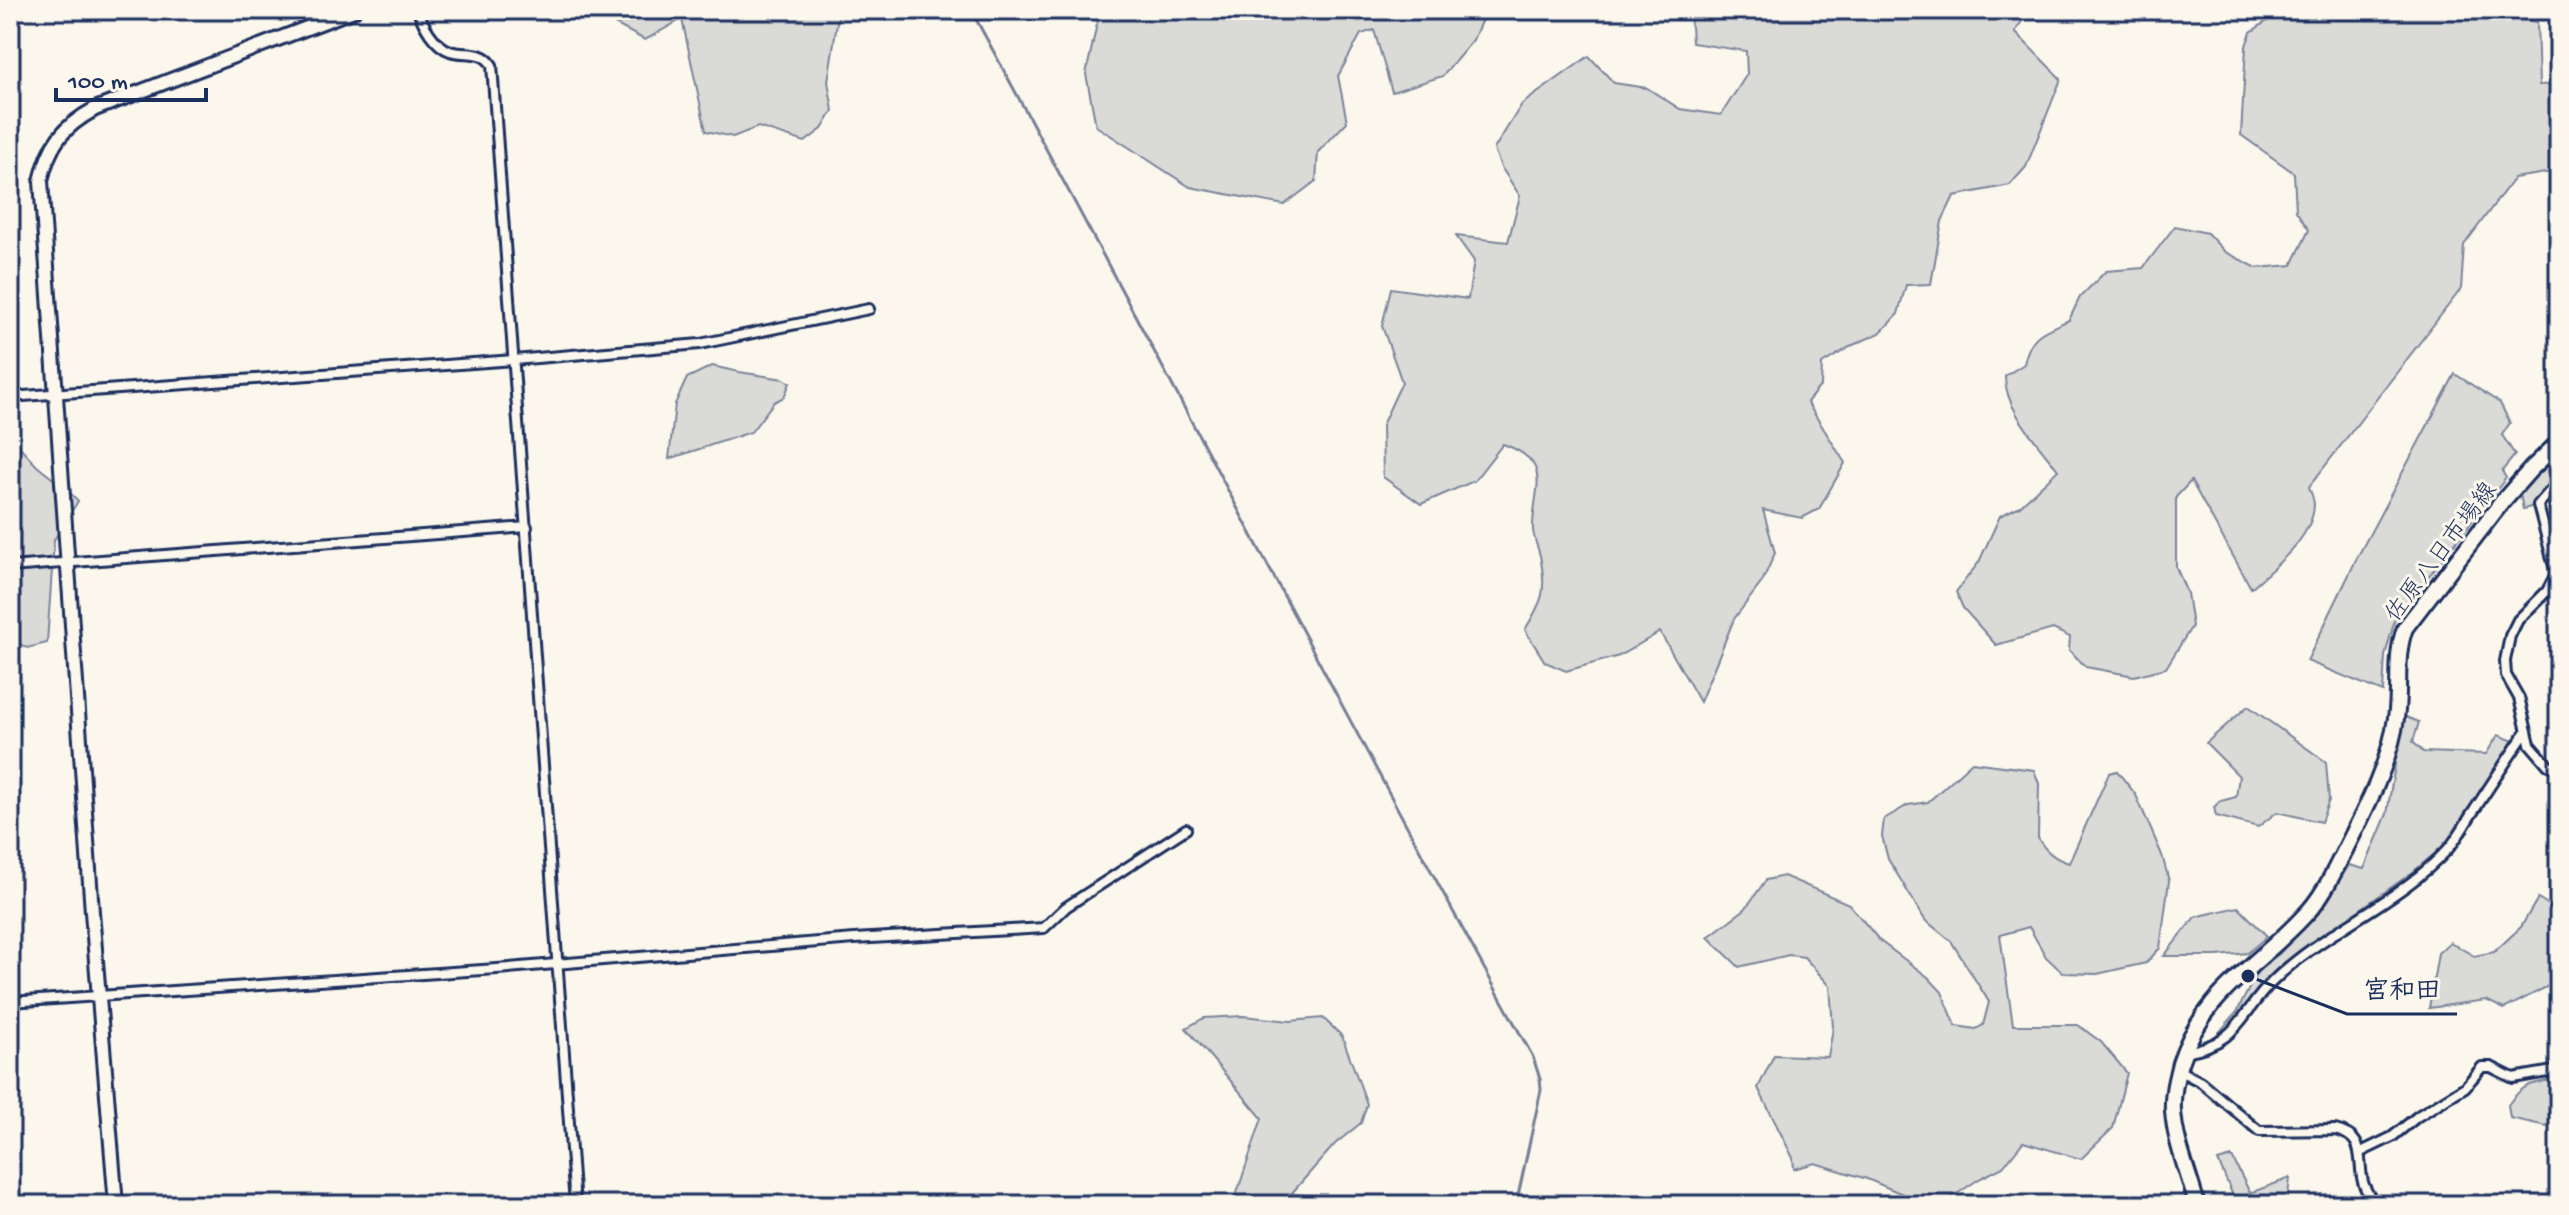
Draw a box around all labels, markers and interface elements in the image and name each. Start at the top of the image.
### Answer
scale bar [56,52,206,102]
text: 100 m [67,69,128,98]
street label: 佐原八日市場線 [2380,477,2505,629]
callout: 宮和田 [2347,964,2457,1014]
text: 宮和田 [2363,976,2441,1009]

